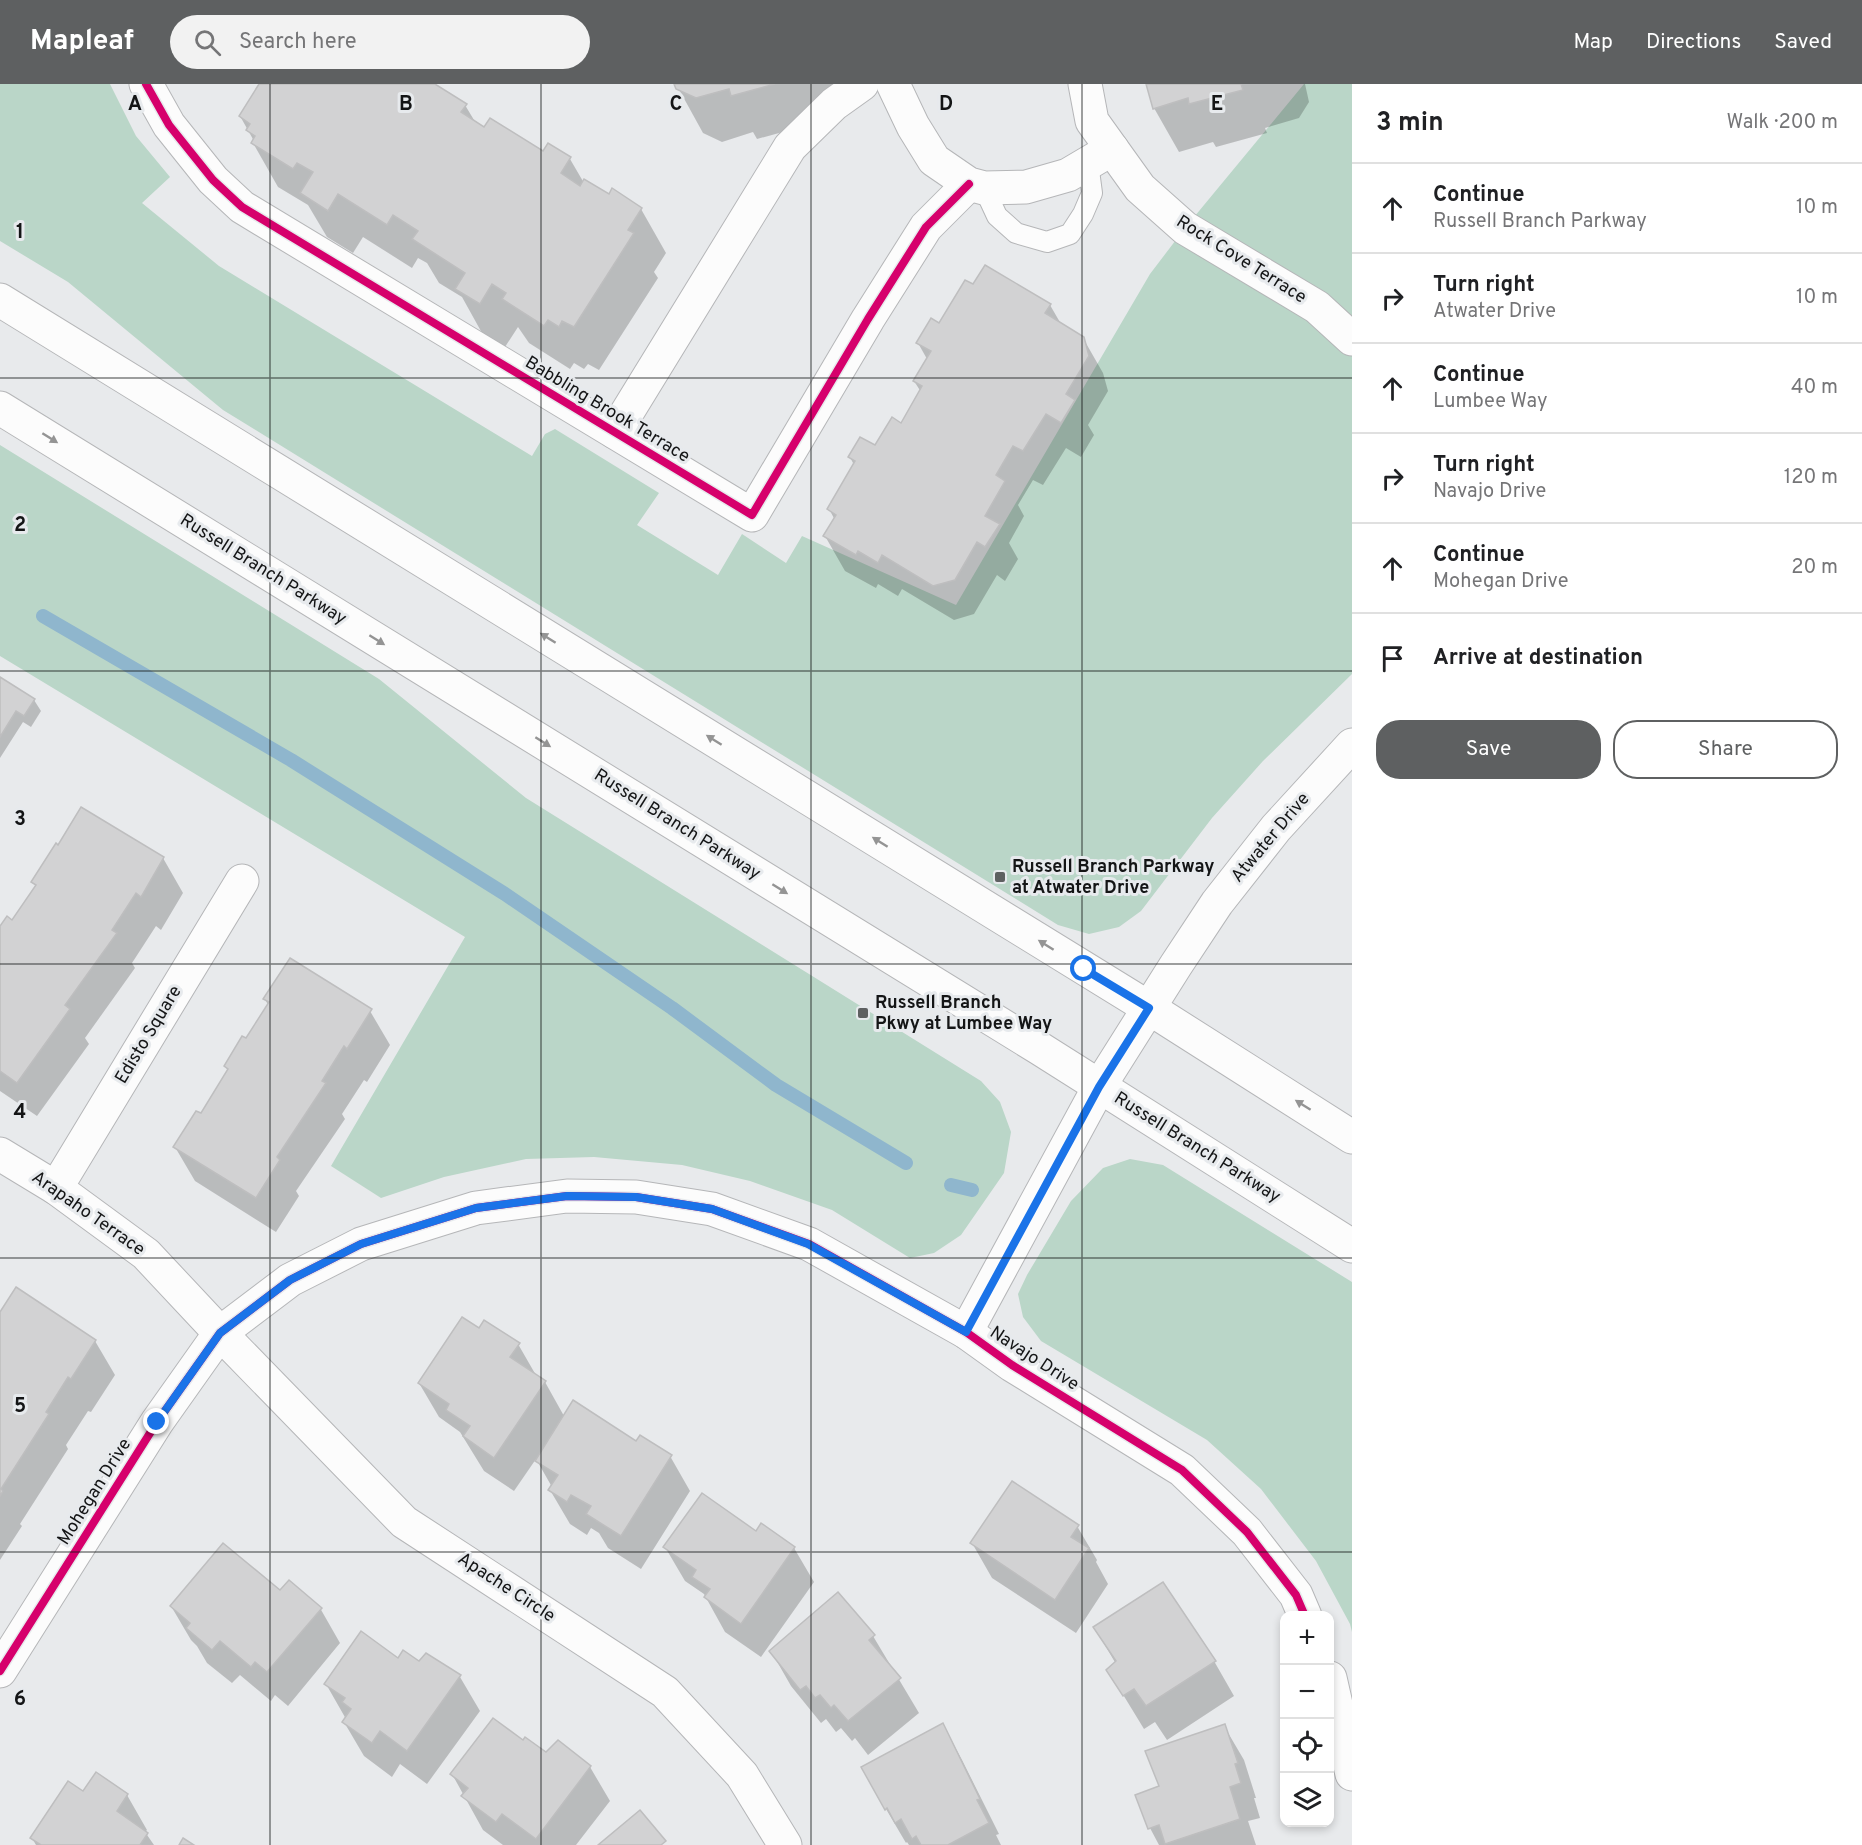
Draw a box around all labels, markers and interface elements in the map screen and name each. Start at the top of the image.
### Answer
search box [170,15,590,69]
text: Mapleaf [30,24,134,60]
icon: search [191,26,224,59]
text: Search here [239,29,357,56]
text: Map [1573,29,1613,56]
text: Directions [1646,29,1741,56]
text: Saved [1774,29,1832,56]
text: A [128,92,142,118]
text: B [399,92,413,118]
text: C [670,92,682,118]
text: D [939,92,953,118]
text: E [1211,92,1223,118]
text: 3 min [1376,107,1444,140]
text: Walk · 200 m [1727,110,1838,136]
text: Continue [1433,182,1524,209]
icon: ahead [1376,192,1409,225]
text: 10 m [1796,195,1838,221]
text: Russell Branch Parkway [1433,209,1647,235]
street label: Rock Cove Terrace [1172,211,1310,309]
text: 1 [16,220,24,246]
text: Turn right [1433,272,1535,299]
icon: right [1376,282,1409,315]
text: 10 m [1796,285,1838,311]
text: Atwater Drive [1433,299,1556,325]
street label: Babbling Brook Terrace [520,352,694,468]
text: Continue [1433,362,1524,389]
icon: ahead [1376,372,1409,405]
text: 40 m [1791,375,1838,401]
text: Lumbee Way [1433,389,1548,415]
one-way arrow [42,433,58,444]
text: Turn right [1433,452,1535,479]
icon: right [1376,462,1409,495]
text: 120 m [1784,465,1838,491]
text: Navajo Drive [1433,479,1546,505]
street label: Russell Branch Parkway [175,509,351,631]
text: 2 [14,513,26,539]
text: Continue [1433,542,1524,569]
icon: ahead [1376,552,1409,585]
text: 20 m [1791,555,1838,581]
text: Mohegan Drive [1433,569,1568,595]
one-way arrow [540,632,556,643]
one-way arrow [369,634,385,645]
icon: arrive [1376,642,1409,675]
text: Arrive at destination [1433,645,1643,672]
button: Save [1376,720,1601,779]
button: Share [1613,720,1838,779]
one-way arrow [706,734,722,745]
one-way arrow [535,737,551,748]
street label: Russell Branch Parkway [589,764,765,886]
street label: Atwater Drive [1227,788,1315,888]
text: 3 [14,807,26,833]
one-way arrow [872,837,888,848]
place label: Russell Branch Parkway at Atwater Drive [1012,856,1215,900]
marker: Russell Branch Parkway at Atwater Drive [993,870,1007,884]
one-way arrow [772,883,788,894]
one-way arrow [1037,939,1054,950]
route start [1070,955,1096,981]
street label: Edisto Square [111,982,187,1088]
place label: Russell Branch Pkwy at Lumbee Way [875,992,1052,1036]
marker: Russell Branch Pkwy at Lumbee Way [856,1006,870,1020]
street label: Russell Branch Parkway [1109,1087,1285,1209]
text: 4 [14,1100,26,1126]
one-way arrow [1294,1100,1311,1111]
street label: Arapaho Terrace [27,1166,149,1262]
street label: Navajo Drive [985,1322,1083,1396]
text: 5 [14,1394,26,1420]
route end [143,1408,169,1434]
street label: Mohegan Drive [53,1434,137,1550]
street label: Apache Circle [453,1548,559,1628]
map controls [1280,1611,1334,1827]
button: + [1280,1611,1334,1665]
button: − [1280,1665,1334,1719]
text: 6 [14,1687,26,1713]
button: locate [1280,1719,1334,1773]
button: layers [1280,1773,1334,1827]

